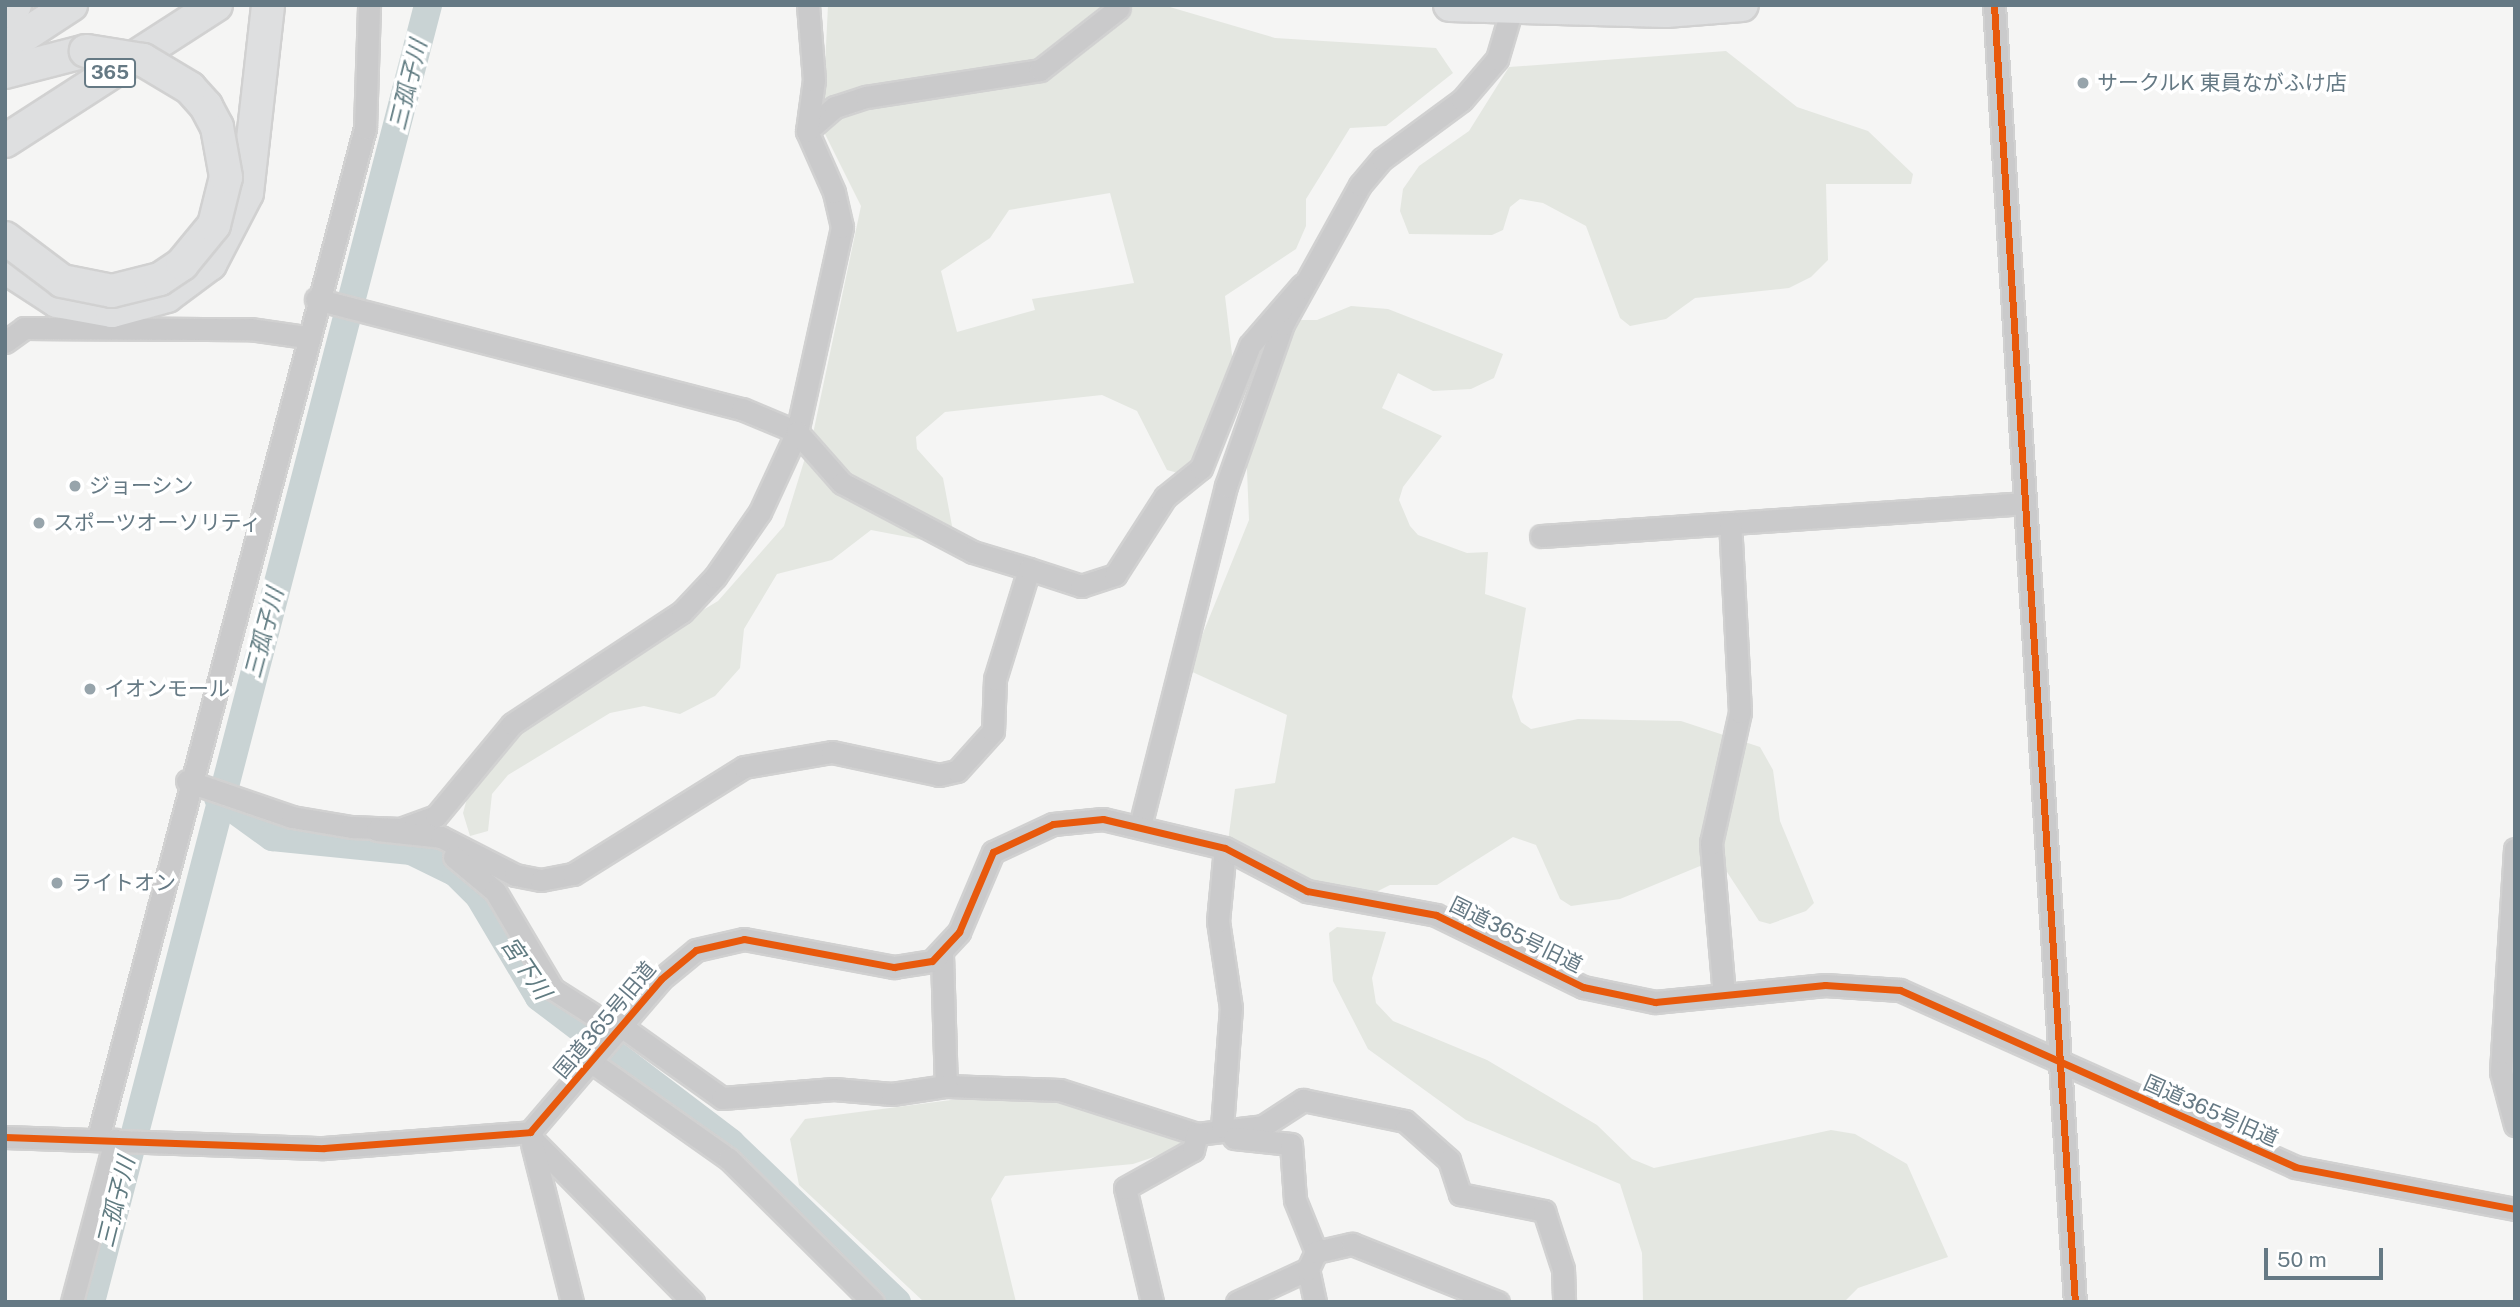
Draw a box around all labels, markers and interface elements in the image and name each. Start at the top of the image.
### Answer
water label: 三孤子川 [383,37,433,133]
road number: 365 [84,58,136,88]
place label: サークルK 東員ながふけ店 [2097,70,2347,96]
marker: サークルK 東員ながふけ店 [2075,75,2091,91]
place label: ジョーシン [89,473,194,499]
marker: ジョーシン [67,478,83,494]
place label: スポーツオーソリティ [53,510,263,536]
marker: スポーツオーソリティ [31,515,47,531]
water label: 三孤子川 [239,585,289,681]
place label: イオンモール [104,676,230,702]
marker: イオンモール [82,681,98,697]
place label: ライトオン [71,870,176,896]
marker: ライトオン [49,875,65,891]
street label: 国道365号旧道 [1445,892,1587,978]
water label: 宮下川 [495,932,557,1004]
street label: 国道365号旧道 [549,957,661,1083]
street label: 国道365号旧道 [2140,1070,2282,1152]
water label: 三孤子川 [91,1154,141,1250]
scale bar [2268,1234,2387,1278]
text: 50 m [2277,1247,2327,1272]

